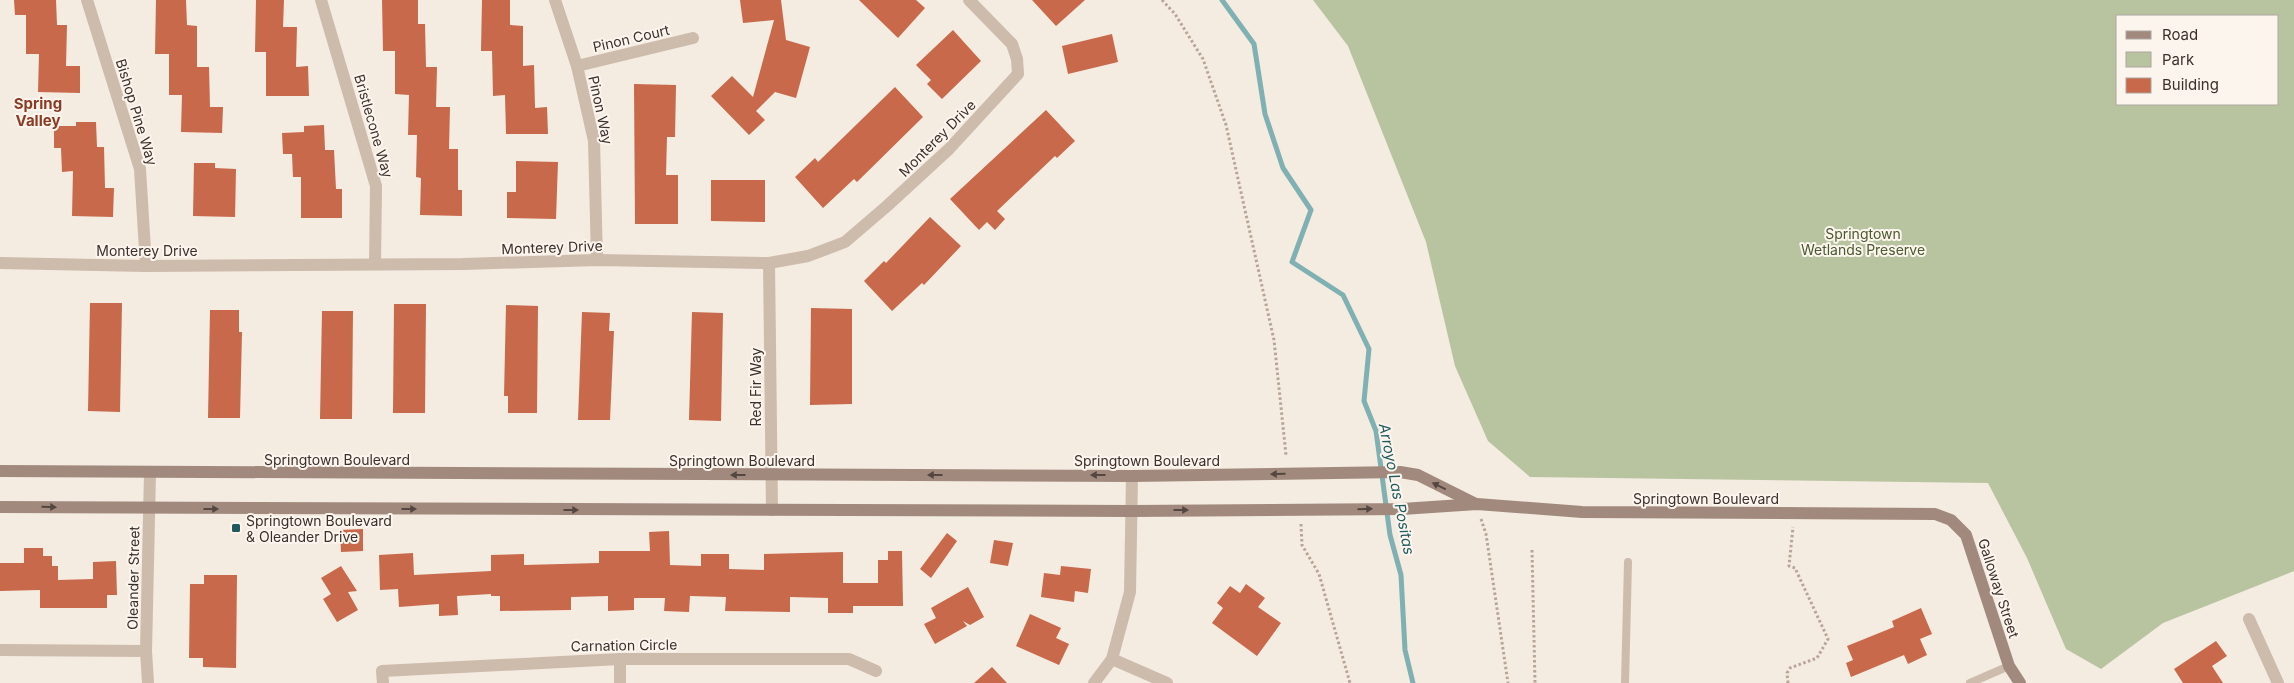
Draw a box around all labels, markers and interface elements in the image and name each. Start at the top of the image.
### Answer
legend [2116,15,2279,105]
street label: Pinon Court [591,21,671,55]
text: Road [2162,25,2198,44]
text: Park [2162,50,2195,69]
street label: Bishop Pine Way [113,57,161,167]
street label: Bristlecone Way [351,72,397,180]
street label: Pinon Way [585,74,617,146]
text: Building [2162,75,2219,94]
district label: Spring Valley [14,94,62,130]
street label: Monterey Drive [895,96,979,180]
park label: Springtown Wetlands Preserve [1801,225,1925,258]
street label: Monterey Drive [501,237,603,257]
street label: Monterey Drive [96,242,198,259]
street label: Red Fir Way [747,347,764,426]
water label: Arroyo Las Positas [1375,421,1419,556]
street label: Springtown Boulevard [264,451,410,468]
street label: Springtown Boulevard [669,452,815,469]
street label: Springtown Boulevard [1074,452,1220,469]
one-way arrow [1269,470,1285,478]
one-way arrow [729,471,745,479]
one-way arrow [927,471,943,479]
one-way arrow [1089,471,1105,479]
one-way arrow [1432,482,1446,490]
street label: Springtown Boulevard [1633,490,1779,507]
one-way arrow [41,503,57,511]
one-way arrow [203,505,219,513]
one-way arrow [401,505,417,513]
one-way arrow [1357,505,1373,513]
one-way arrow [563,506,579,514]
one-way arrow [1173,506,1189,514]
place label: Springtown Boulevard & Oleander Drive [246,512,392,545]
marker: Springtown Boulevard & Oleander Drive [230,522,242,534]
street label: Oleander Street [124,525,142,630]
street label: Galloway Street [1975,536,2023,640]
street label: Carnation Circle [571,636,677,654]

